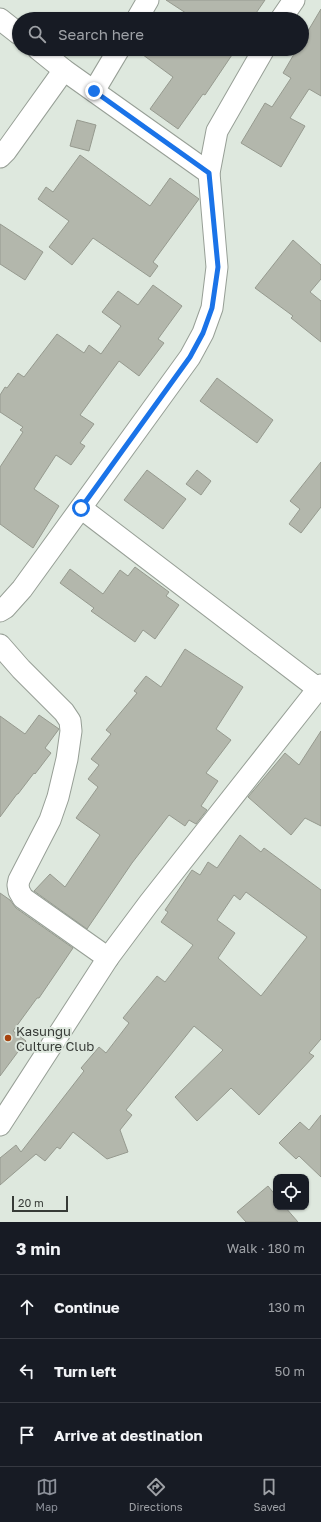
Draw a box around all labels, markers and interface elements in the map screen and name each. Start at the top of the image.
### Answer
search box [12,12,309,56]
icon: search [26,23,48,45]
text: Search here [58,25,144,43]
route end [85,82,103,100]
route start [72,499,90,517]
place label: Kasungu Culture Club [16,1023,94,1054]
marker: Kasungu Culture Club [3,1033,13,1043]
map controls [273,1174,309,1210]
button: locate [273,1174,309,1210]
scale bar [12,1194,68,1213]
text: 20 m [18,1196,44,1209]
text: 3 min [16,1238,60,1259]
text: Walk · 180 m [227,1240,305,1256]
icon: ahead [16,1296,38,1318]
text: Continue [54,1298,120,1316]
text: 130 m [268,1299,305,1315]
icon: left [16,1360,38,1382]
text: Turn left [54,1362,116,1380]
text: 50 m [275,1363,305,1379]
icon: arrive [16,1424,38,1446]
text: Arrive at destination [54,1426,203,1444]
tab: Map [35,1476,58,1513]
tab: Directions [129,1476,183,1513]
tab: Saved [253,1476,286,1513]

